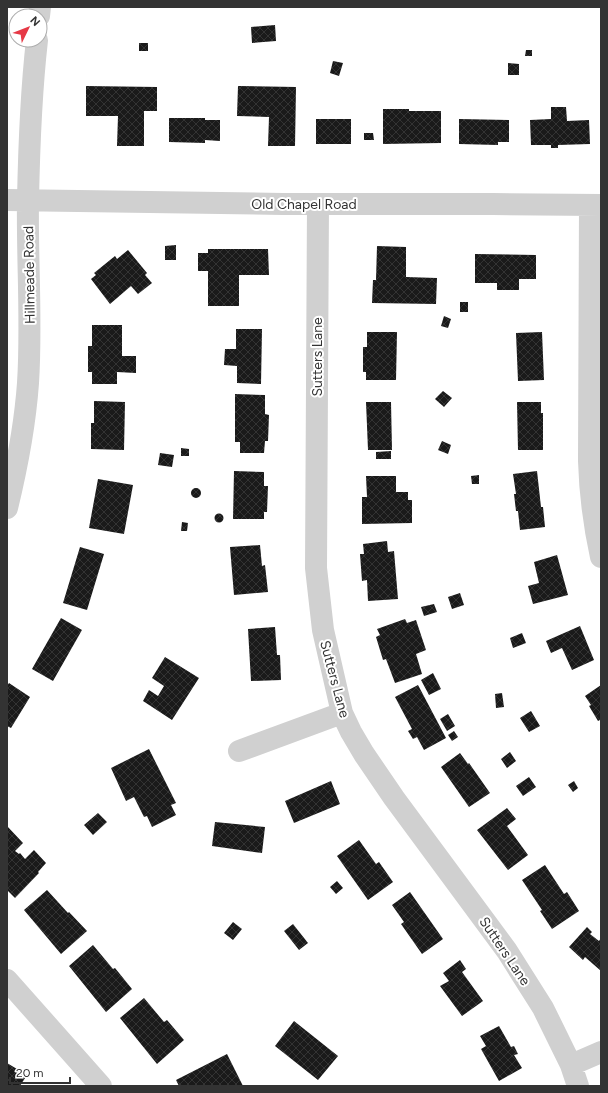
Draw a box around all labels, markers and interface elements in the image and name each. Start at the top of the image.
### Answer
north arrow [8,8,48,48]
text: N [27,14,43,29]
street label: Old Chapel Road [251,196,357,213]
street label: Hillmeade Road [20,226,39,324]
street label: Sutters Lane [309,317,326,397]
street label: Sutters Lane [316,639,353,720]
street label: Sutters Lane [475,914,534,989]
scale bar [10,1059,70,1085]
text: 20 m [16,1066,44,1080]

